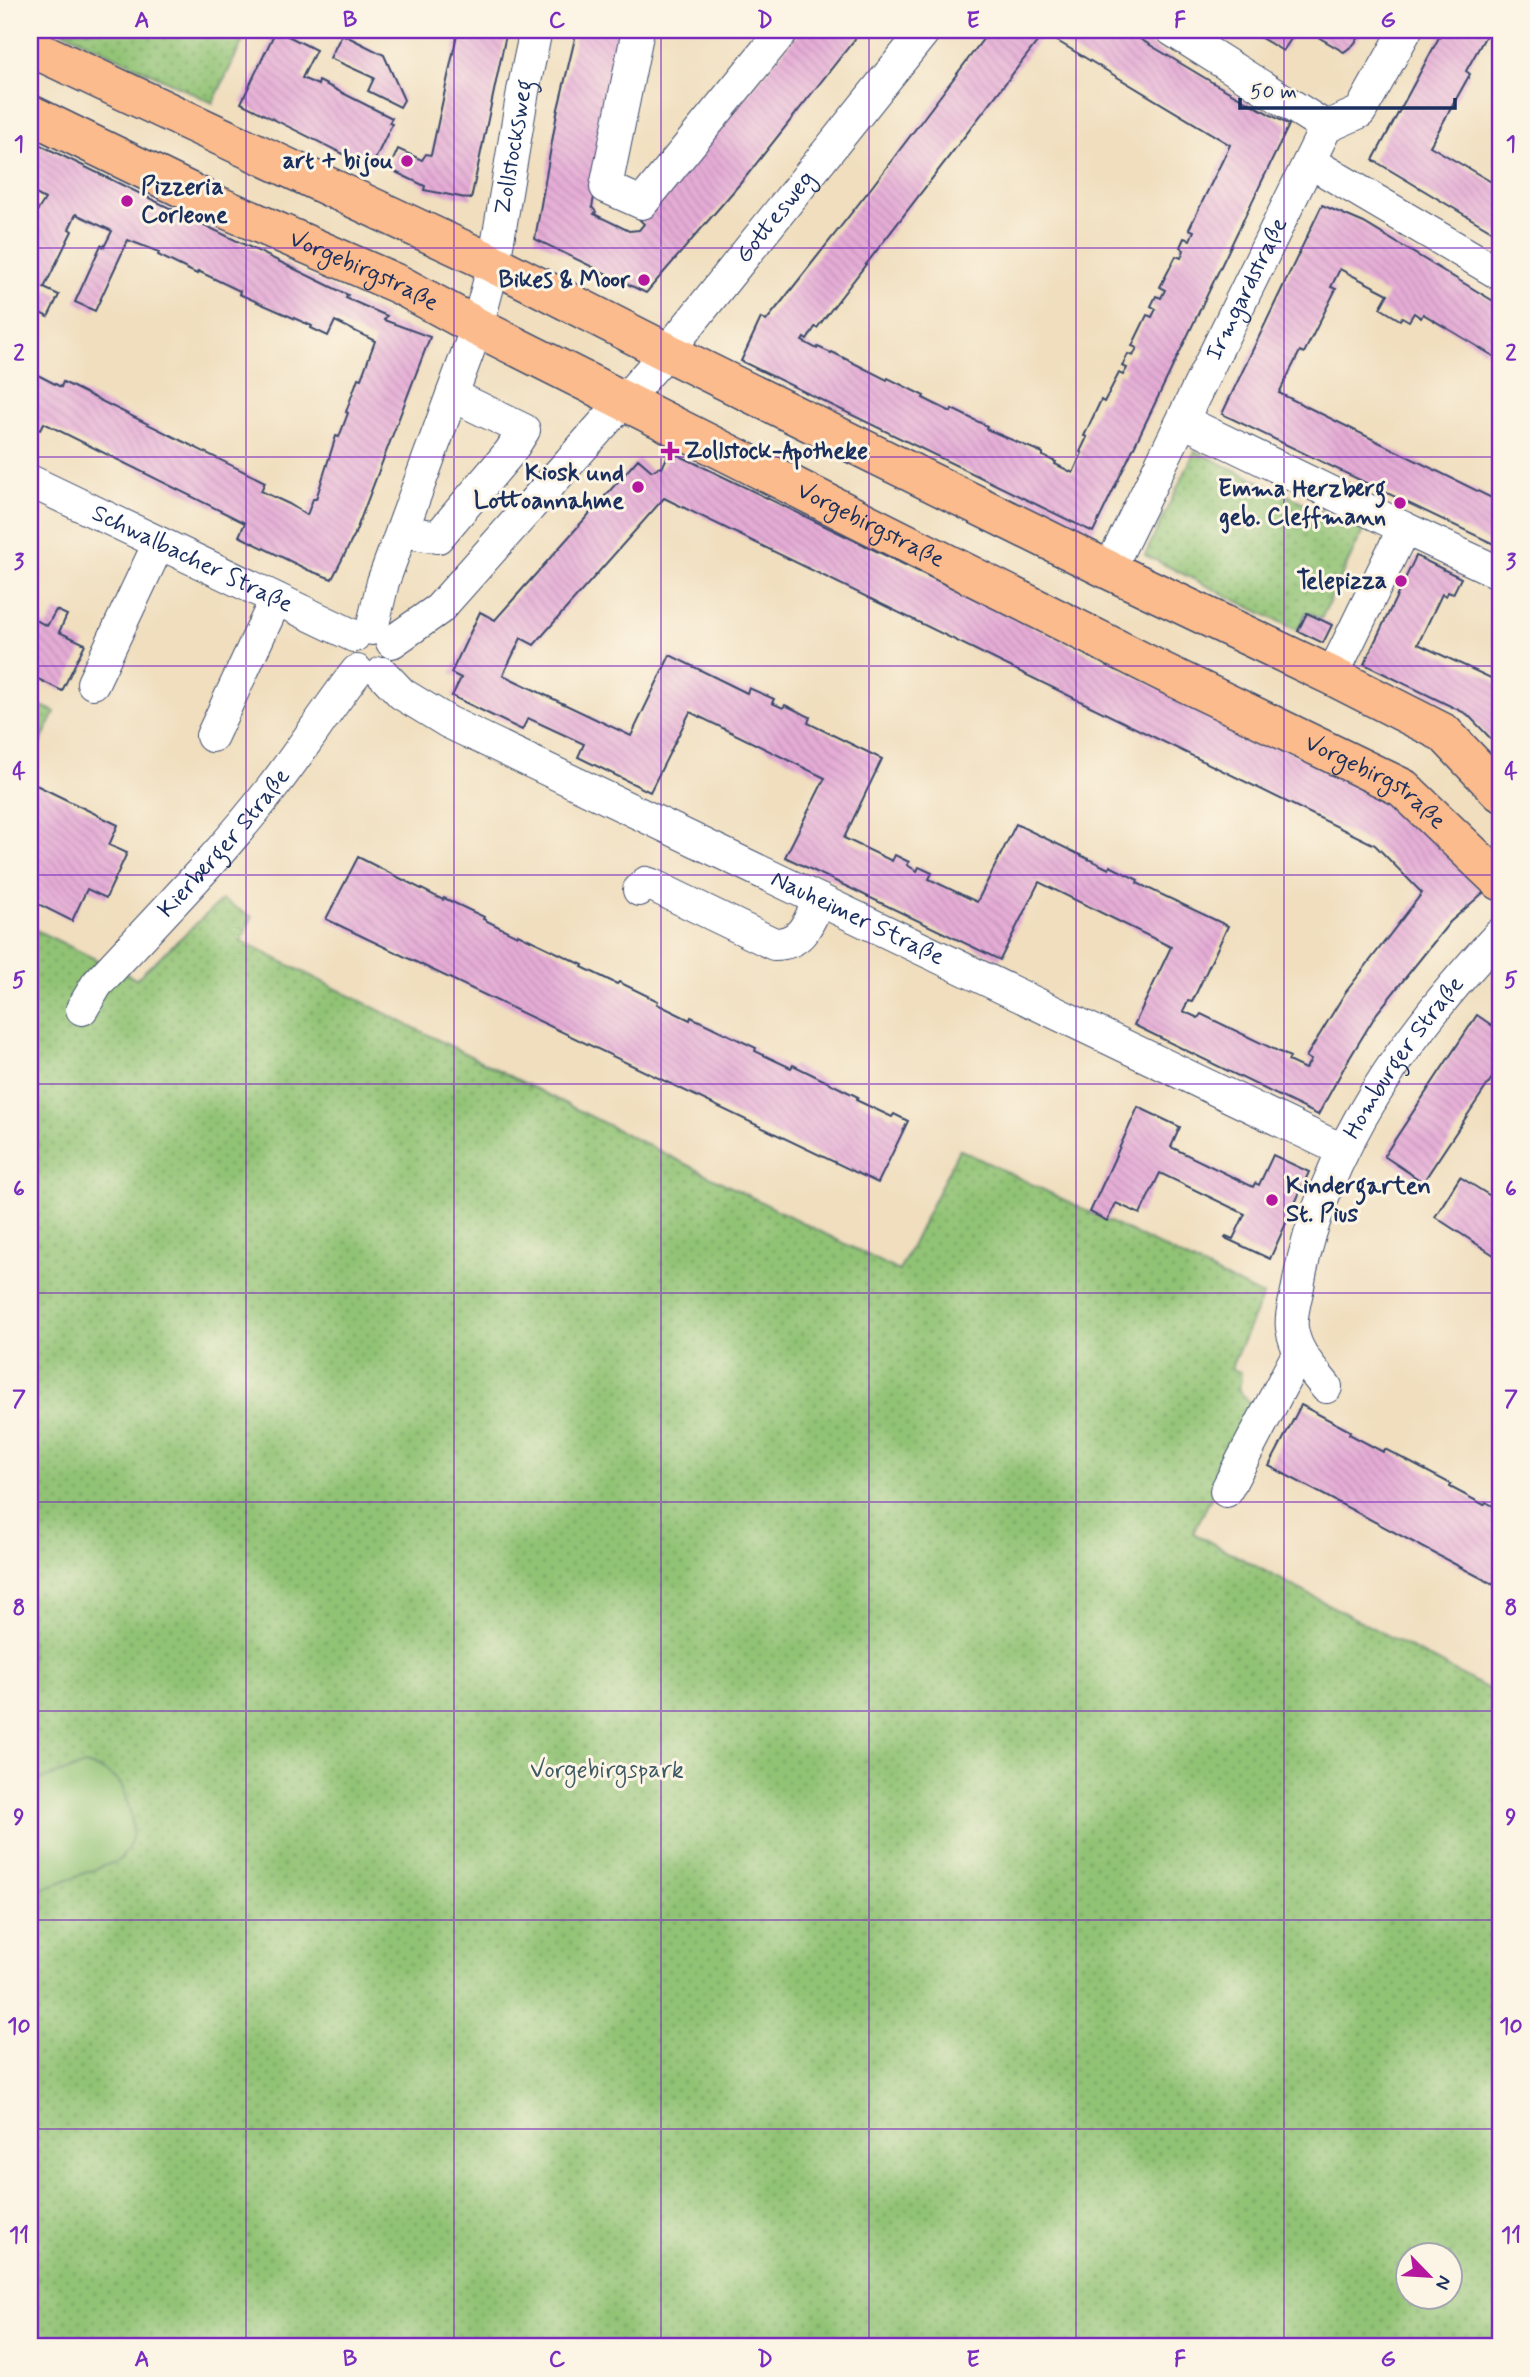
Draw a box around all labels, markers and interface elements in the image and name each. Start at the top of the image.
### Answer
text: A [134,6,150,36]
text: B [343,6,358,36]
text: C [549,6,566,36]
text: D [757,6,773,36]
text: E [966,6,980,36]
text: F [1174,6,1186,36]
text: G [1380,6,1396,36]
scale bar [1240,66,1455,110]
street label: Zollstocksweg [487,76,544,217]
text: 50 m [1250,78,1297,106]
text: 1 [14,130,24,160]
text: 1 [1506,130,1516,160]
place label: art + bijou [283,146,393,177]
marker: art + bijou [399,153,415,169]
street label: Gottesweg [729,164,823,270]
place label: Pizzeria Corleone [141,172,228,231]
marker: Pizzeria Corleone [119,193,135,209]
street label: Irmgardstraße [1199,212,1295,366]
street label: Vorgebirgstraße [284,223,444,319]
place label: Bikes & Moor [498,265,631,296]
marker: Bikes & Moor [636,272,652,288]
text: 2 [13,339,25,369]
text: 2 [1505,339,1517,369]
place label: Zollstock-Apotheke [684,436,868,470]
marker: Zollstock-Apotheke [662,443,678,459]
place label: Kiosk und Lottoannahme [474,458,624,517]
place label: Emma Herzberg geb. Cleffmann [1218,474,1386,534]
street label: Vorgebirgstraße [792,475,950,575]
marker: Kiosk und Lottoannahme [630,479,646,495]
marker: Emma Herzberg geb. Cleffmann [1392,495,1408,511]
street label: Schwalbacher Straße [87,497,298,620]
text: 3 [14,548,25,578]
text: 3 [1506,548,1517,578]
place label: Telepizza [1296,566,1387,597]
marker: Telepizza [1393,573,1409,589]
street label: Vorgebirgstraße [1299,727,1453,837]
text: 4 [12,757,26,787]
text: 4 [1504,757,1518,787]
street label: Kierberger Straße [151,762,297,925]
street label: Nauheimer Straße [766,863,949,973]
text: 5 [12,966,26,996]
text: 5 [1504,966,1518,996]
street label: Homburger Straße [1336,969,1471,1145]
place label: Kindergarten St. Pius [1286,1171,1431,1230]
text: 6 [13,1175,25,1205]
text: 6 [1505,1175,1517,1205]
marker: Kindergarten St. Pius [1264,1192,1280,1208]
text: 7 [12,1385,26,1415]
text: 7 [1504,1385,1518,1415]
text: 8 [13,1594,25,1624]
text: 8 [1505,1594,1517,1624]
park label: Vorgebirgspark [530,1755,684,1788]
text: 9 [13,1803,25,1833]
text: 9 [1505,1803,1517,1833]
text: 10 [7,2012,31,2042]
text: 10 [1499,2012,1523,2042]
text: 11 [9,2221,29,2251]
text: 11 [1501,2221,1521,2251]
north arrow [1394,2240,1464,2310]
text: N [1429,2272,1457,2294]
text: A [134,2345,150,2375]
text: B [343,2345,358,2375]
text: C [549,2345,566,2375]
text: D [757,2345,773,2375]
text: E [966,2345,980,2375]
text: F [1174,2345,1186,2375]
text: G [1380,2345,1396,2375]

